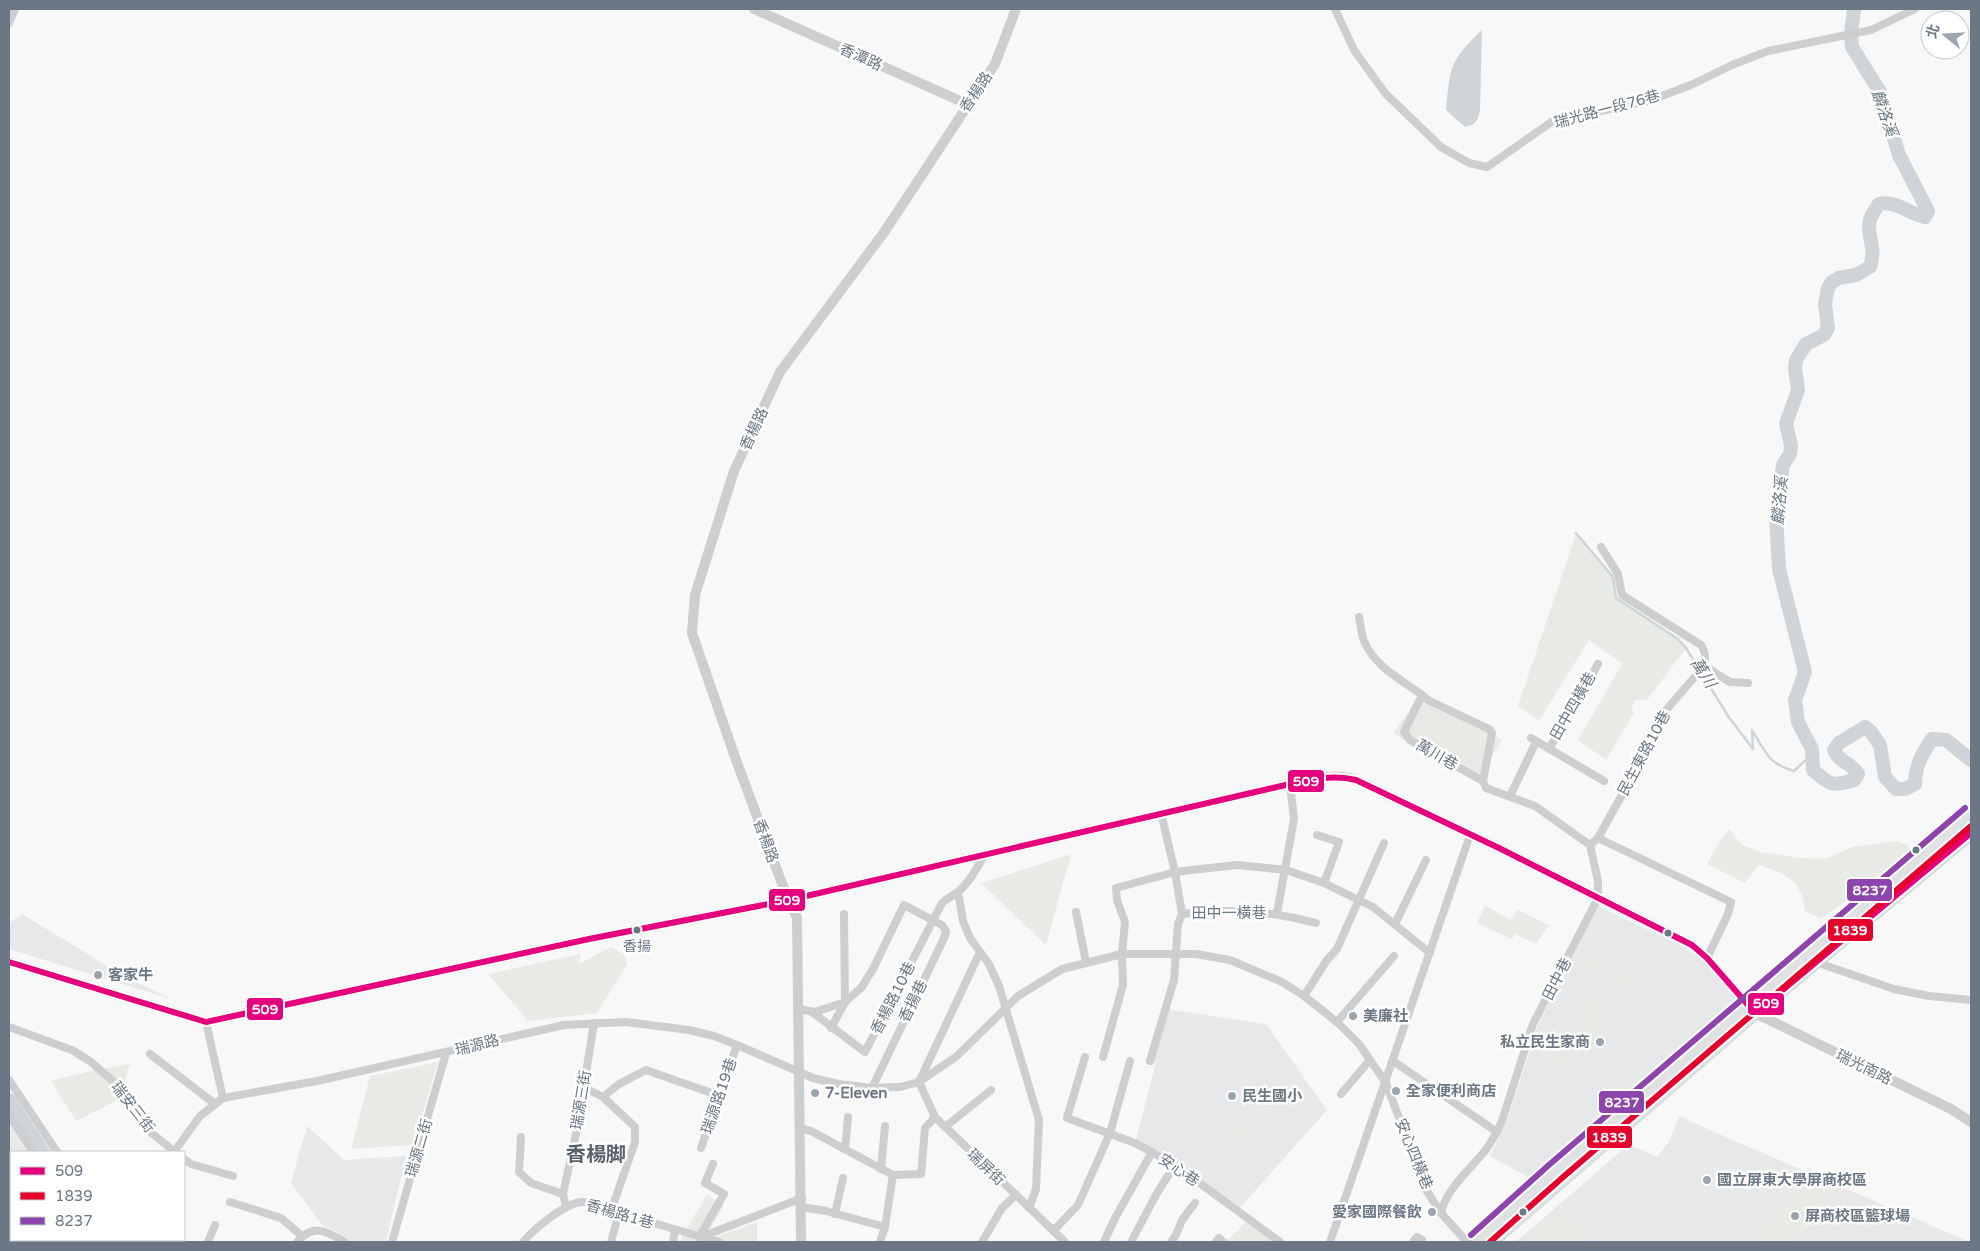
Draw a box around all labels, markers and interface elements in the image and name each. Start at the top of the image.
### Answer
north arrow [1920,10,1970,60]
text: 北 [1923,22,1943,40]
street label: 香潭路 [837,40,885,74]
street label: 香楊路 [956,68,996,116]
street label: 瑞光路一段76巷 [1552,86,1662,132]
water label: 麟洛溪 [1867,87,1902,141]
street label: 香楊路 [736,405,772,453]
water label: 麟洛溪 [1768,474,1792,526]
water label: 萬川 [1686,654,1721,694]
street label: 田中四橫巷 [1546,669,1600,743]
street label: 民生東路10巷 [1614,707,1674,799]
street label: 萬川巷 [1413,736,1461,774]
line badge: 509 [1287,769,1325,793]
text: 509 [1293,773,1319,790]
street label: 香楊路 [750,817,782,865]
unlabelled marker [1911,845,1921,855]
line badge: 8237 [1846,878,1893,902]
text: 8237 [1852,882,1888,899]
line badge: 509 [768,888,806,912]
text: 509 [774,892,800,909]
street label: 田中一橫巷 [1191,904,1267,922]
line badge: 1839 [1827,918,1874,942]
text: 1839 [1832,922,1868,939]
marker: 香揚 [632,925,642,935]
unlabelled marker [1663,928,1673,938]
place label: 香揚 [623,938,651,955]
street label: 田中巷 [1539,955,1575,1003]
street label: 香楊路10巷 [867,959,919,1037]
place label: 客家牛 [108,966,153,984]
marker: 客家牛 [92,969,104,981]
street label: 香揚巷 [895,977,931,1025]
line badge: 509 [1747,992,1785,1016]
text: 509 [1753,995,1779,1012]
line badge: 509 [246,997,284,1021]
text: 509 [252,1001,278,1018]
place label: 美廉社 [1363,1007,1408,1025]
marker: 美廉社 [1347,1010,1359,1022]
street label: 瑞源路 [453,1031,501,1059]
place label: 私立民生家商 [1500,1033,1590,1051]
marker: 私立民生家商 [1594,1036,1606,1048]
street label: 瑞光南路 [1833,1046,1895,1088]
street label: 瑞源路19巷 [698,1056,740,1136]
street label: 瑞源三街 [567,1069,595,1131]
street label: 瑞安三街 [107,1078,159,1136]
place label: 全家便利商店 [1406,1082,1496,1100]
place label: 7-Eleven [825,1084,887,1102]
marker: 全家便利商店 [1390,1085,1402,1097]
marker: 7-Eleven [809,1087,821,1099]
place label: 民生國小 [1242,1087,1303,1105]
marker: 民生國小 [1226,1090,1238,1102]
line badge: 8237 [1598,1090,1645,1114]
text: 8237 [1604,1094,1640,1111]
street label: 安心四橫巷 [1392,1116,1436,1192]
street label: 瑞源二街 [402,1117,436,1179]
line badge: 1839 [1586,1125,1633,1149]
text: 1839 [1591,1129,1627,1146]
district label: 香楊脚 [566,1143,626,1167]
street label: 瑞屏街 [964,1145,1008,1189]
street label: 安心巷 [1155,1150,1203,1190]
legend [10,1151,185,1241]
text: 509 [55,1162,83,1180]
place label: 國立屏東大學屏商校區 [1717,1171,1867,1189]
marker: 國立屏東大學屏商校區 [1701,1174,1713,1186]
text: 1839 [55,1187,93,1205]
street label: 香楊路1巷 [584,1196,656,1232]
place label: 愛家國際餐飲 [1332,1203,1422,1221]
marker: 愛家國際餐飲 [1426,1206,1438,1218]
unlabelled marker [1518,1207,1528,1217]
place label: 屏商校區籃球場 [1805,1207,1910,1225]
marker: 屏商校區籃球場 [1789,1210,1801,1222]
text: 8237 [55,1212,93,1230]

